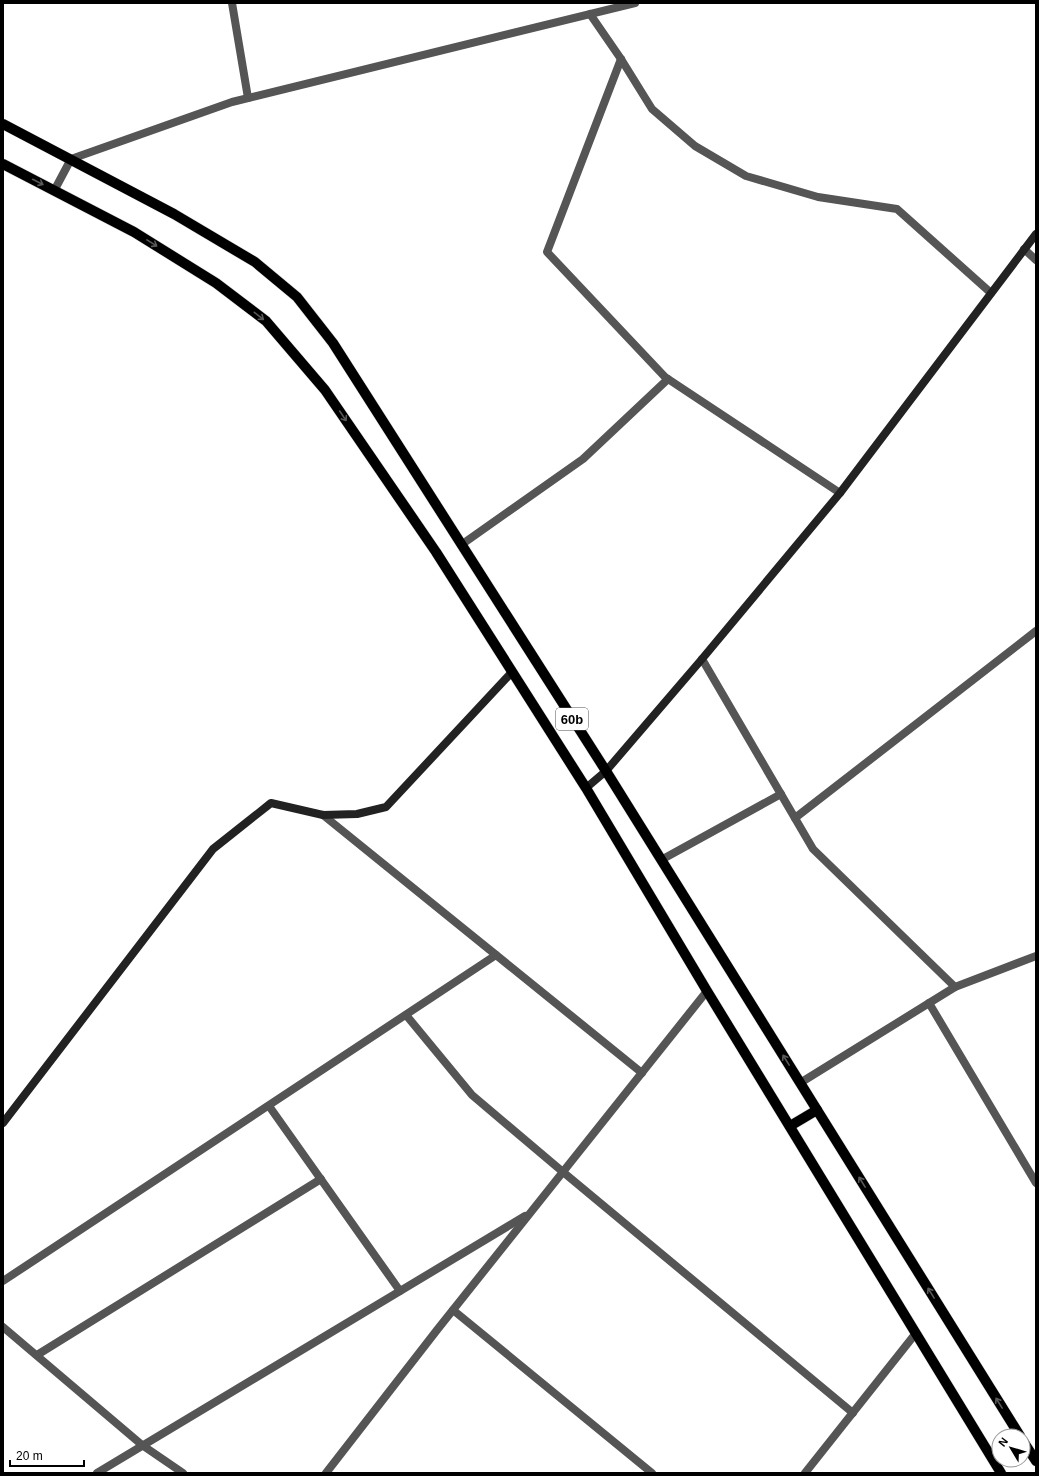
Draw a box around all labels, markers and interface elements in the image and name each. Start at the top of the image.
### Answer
one-way arrow [31,179,43,186]
one-way arrow [146,239,157,247]
one-way arrow [254,312,265,321]
one-way arrow [339,410,347,422]
road number: 60b [556,708,588,730]
one-way arrow [782,1055,790,1066]
one-way arrow [858,1177,866,1188]
one-way arrow [926,1287,934,1299]
one-way arrow [995,1397,1003,1409]
north arrow [991,1428,1031,1468]
text: N [996,1435,1010,1449]
scale bar [10,1442,84,1468]
text: 20 m [16,1449,43,1463]

